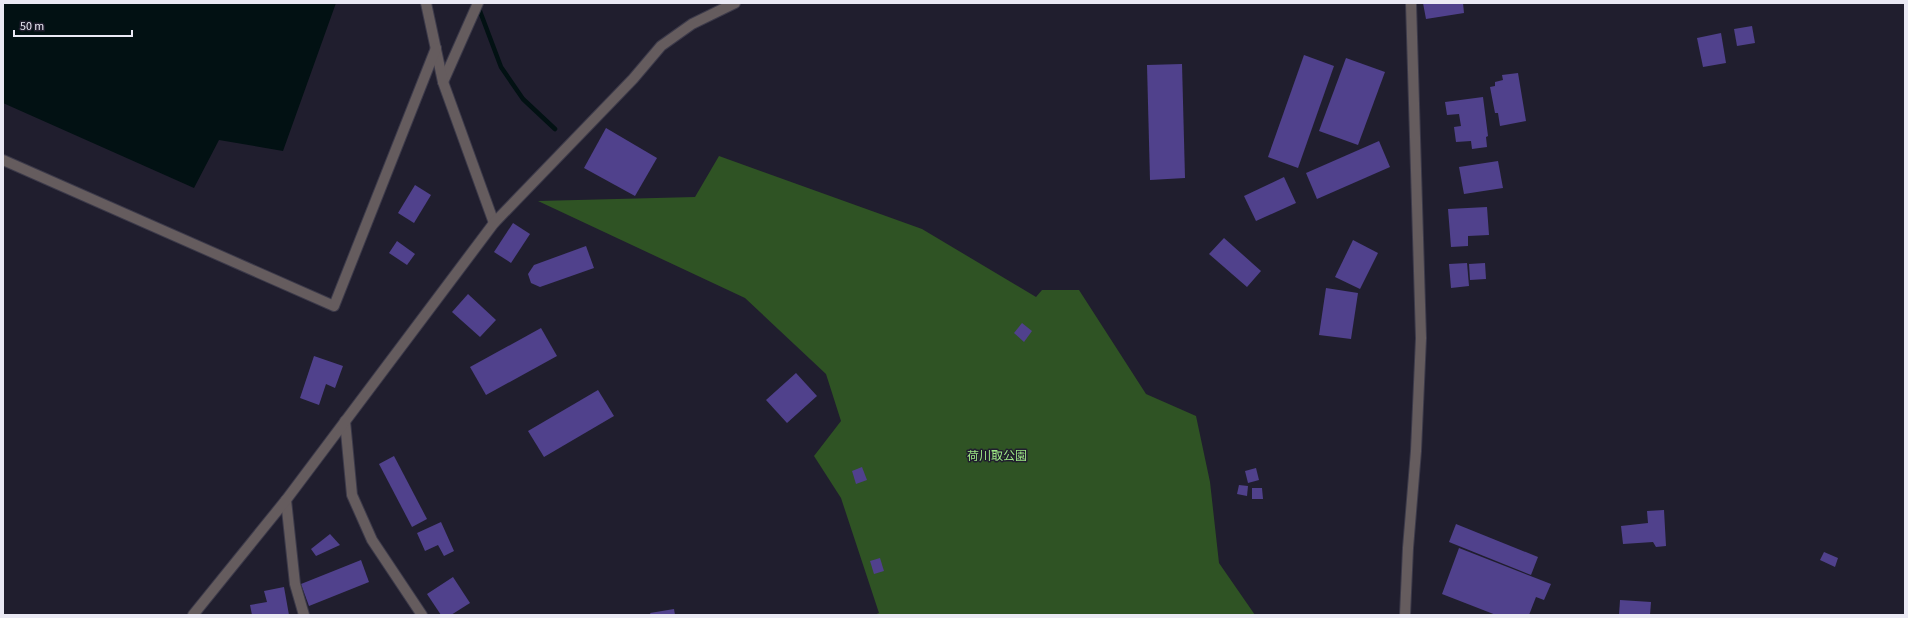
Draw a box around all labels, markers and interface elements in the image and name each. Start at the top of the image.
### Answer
scale bar [14,12,132,38]
text: 50 m [20,18,44,35]
park label: 荷川取公園 [967,448,1027,465]

